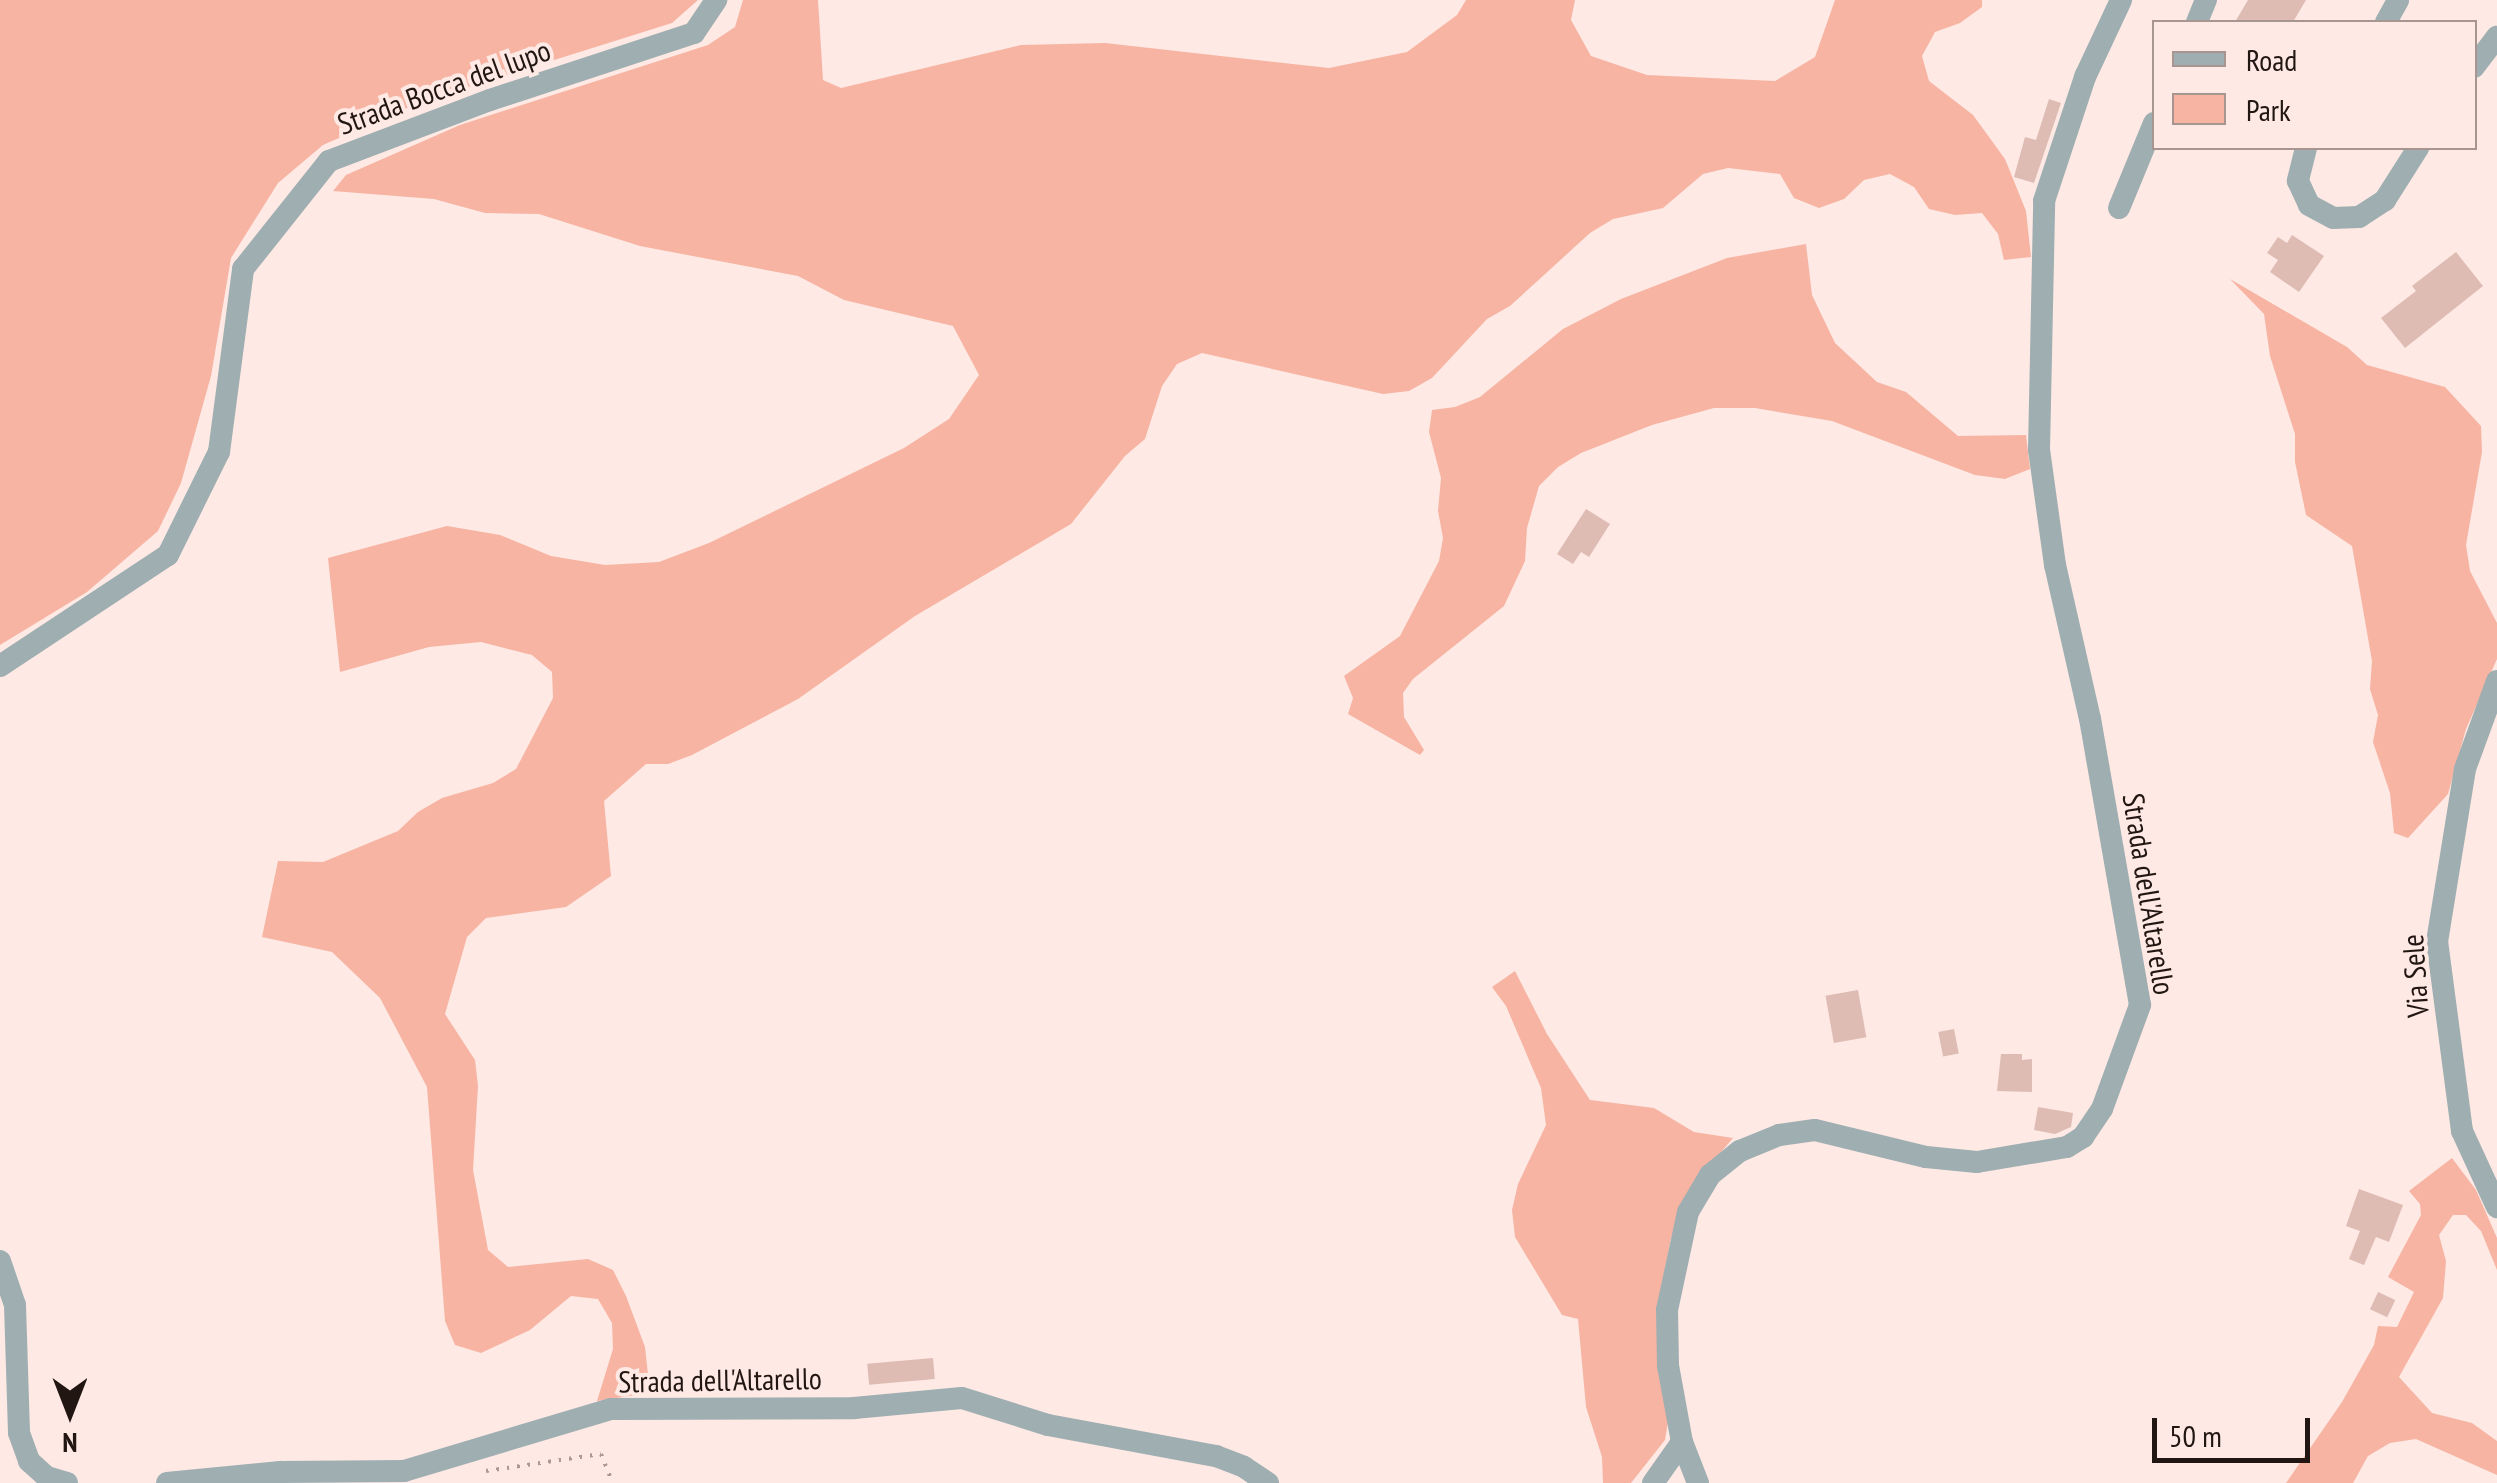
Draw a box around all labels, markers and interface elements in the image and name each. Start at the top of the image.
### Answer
legend [2152,20,2477,150]
street label: Strada Bocca del lupo [333,32,555,142]
text: Road [2246,40,2297,79]
text: Park [2246,90,2291,129]
street label: Strada dell'Altarello [2115,791,2183,997]
street label: Via Sele [2394,933,2436,1019]
street label: Strada dell'Altarello [618,1360,822,1400]
north arrow [20,1363,120,1463]
scale bar [2157,1398,2314,1460]
text: 50 m [2169,1416,2222,1455]
text: N [62,1425,78,1462]

